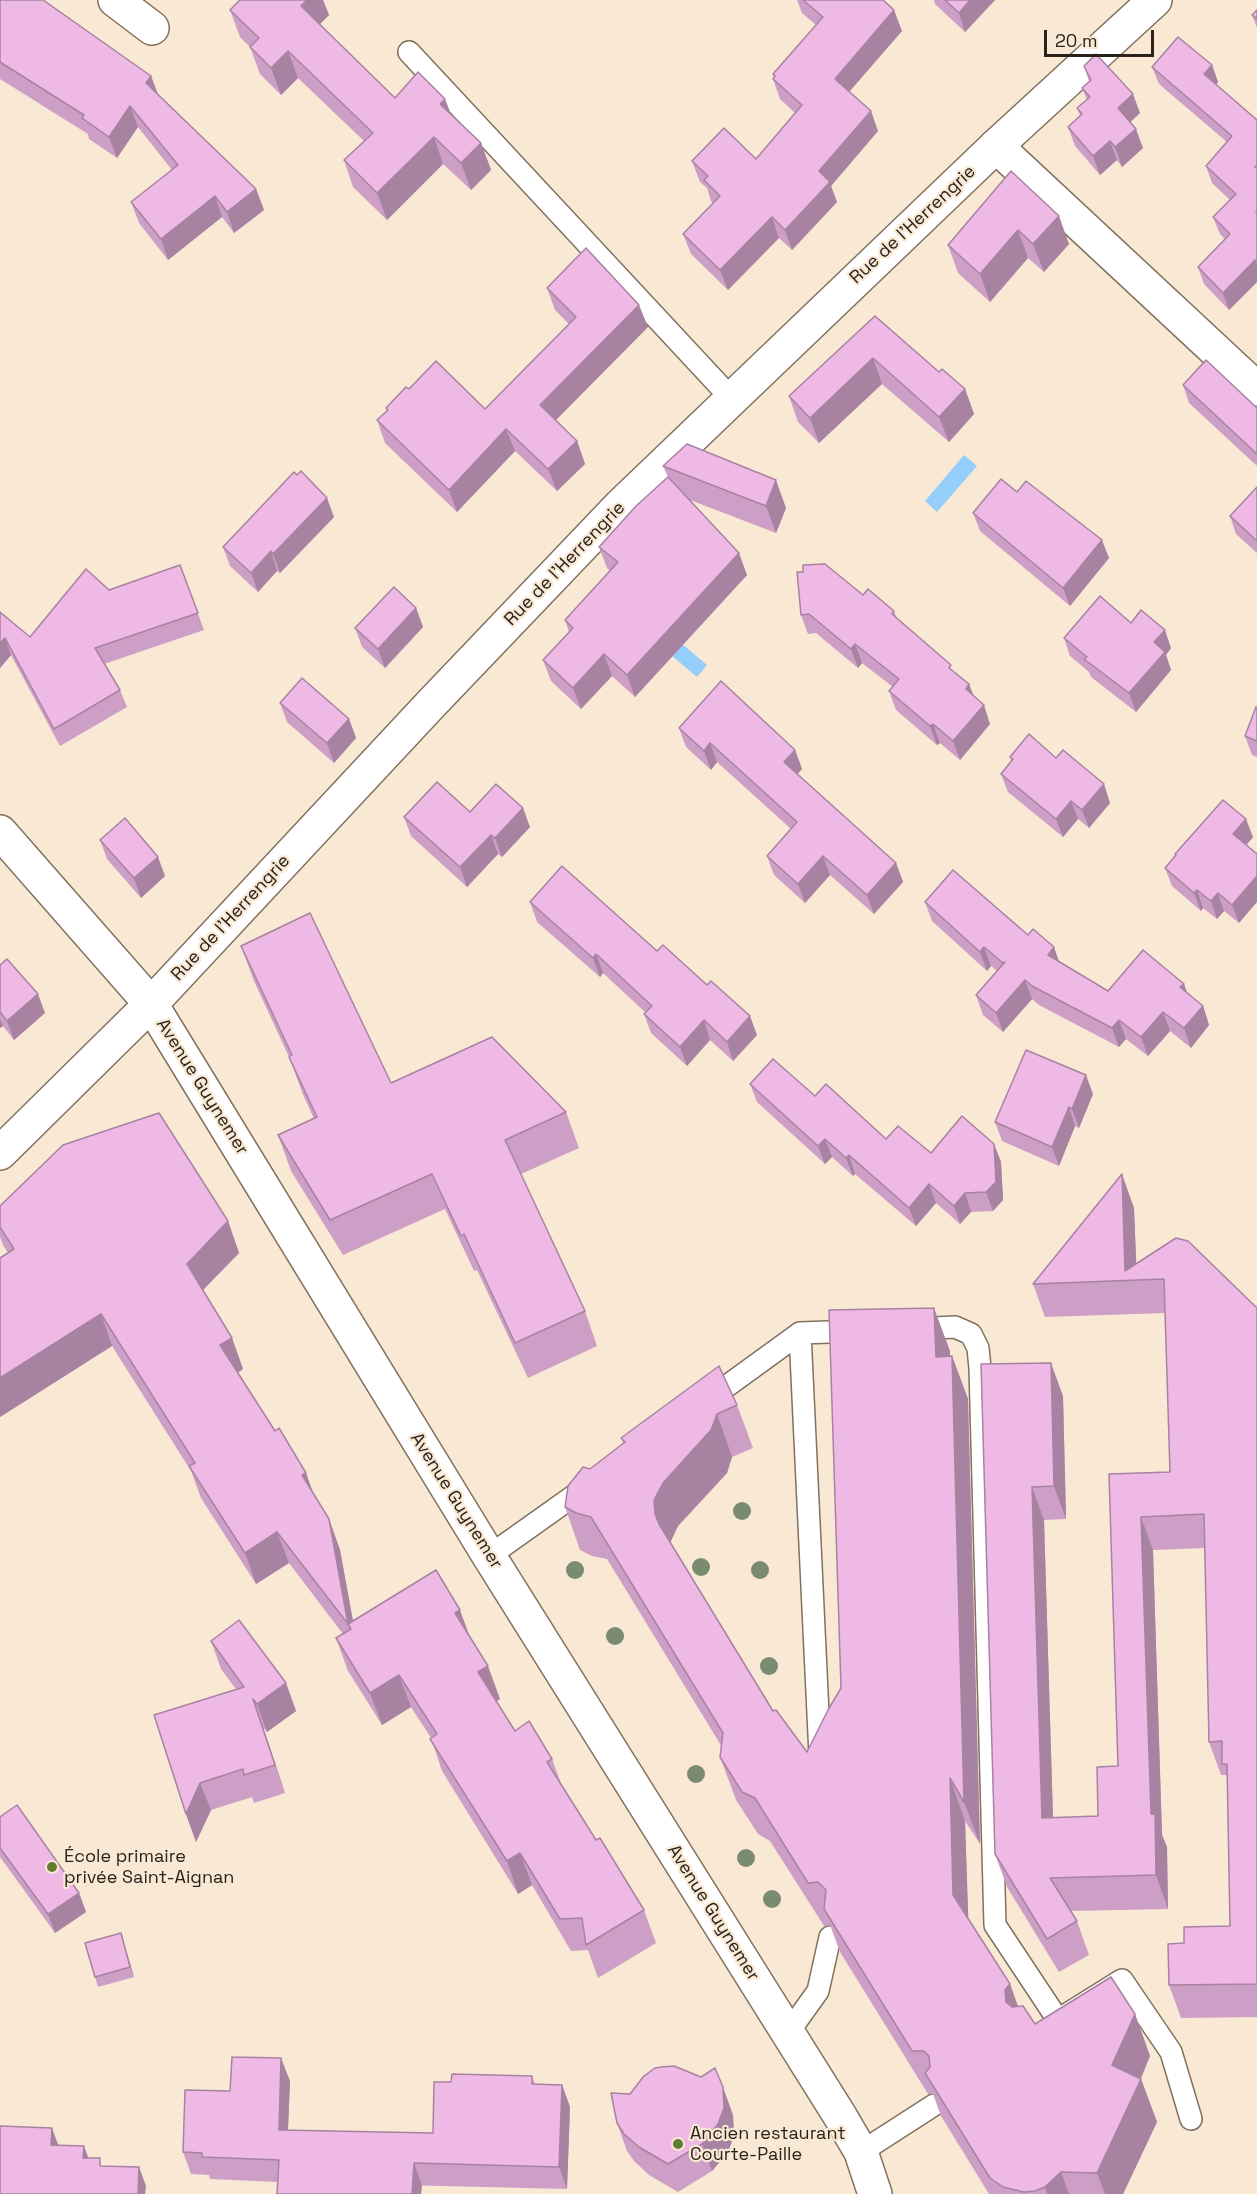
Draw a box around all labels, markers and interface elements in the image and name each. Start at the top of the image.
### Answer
scale bar [1047,18,1156,56]
text: 20 m [1055,29,1098,52]
street label: Rue de l'Herrengrie [846,161,980,289]
street label: Rue de l'Herrengrie [500,497,630,631]
street label: Rue de l'Herrengrie [167,851,295,985]
street label: Avenue Guynemer [151,1015,253,1159]
street label: Avenue Guynemer [405,1429,507,1573]
street label: Avenue Guynemer [662,1841,764,1985]
place label: École primaire privée Saint-Aignan [64,1846,234,1888]
marker: École primaire privée Saint-Aignan [45,1860,59,1874]
place label: Ancien restaurant Courte-Paille [690,2123,846,2166]
marker: Ancien restaurant Courte-Paille [671,2137,685,2151]

